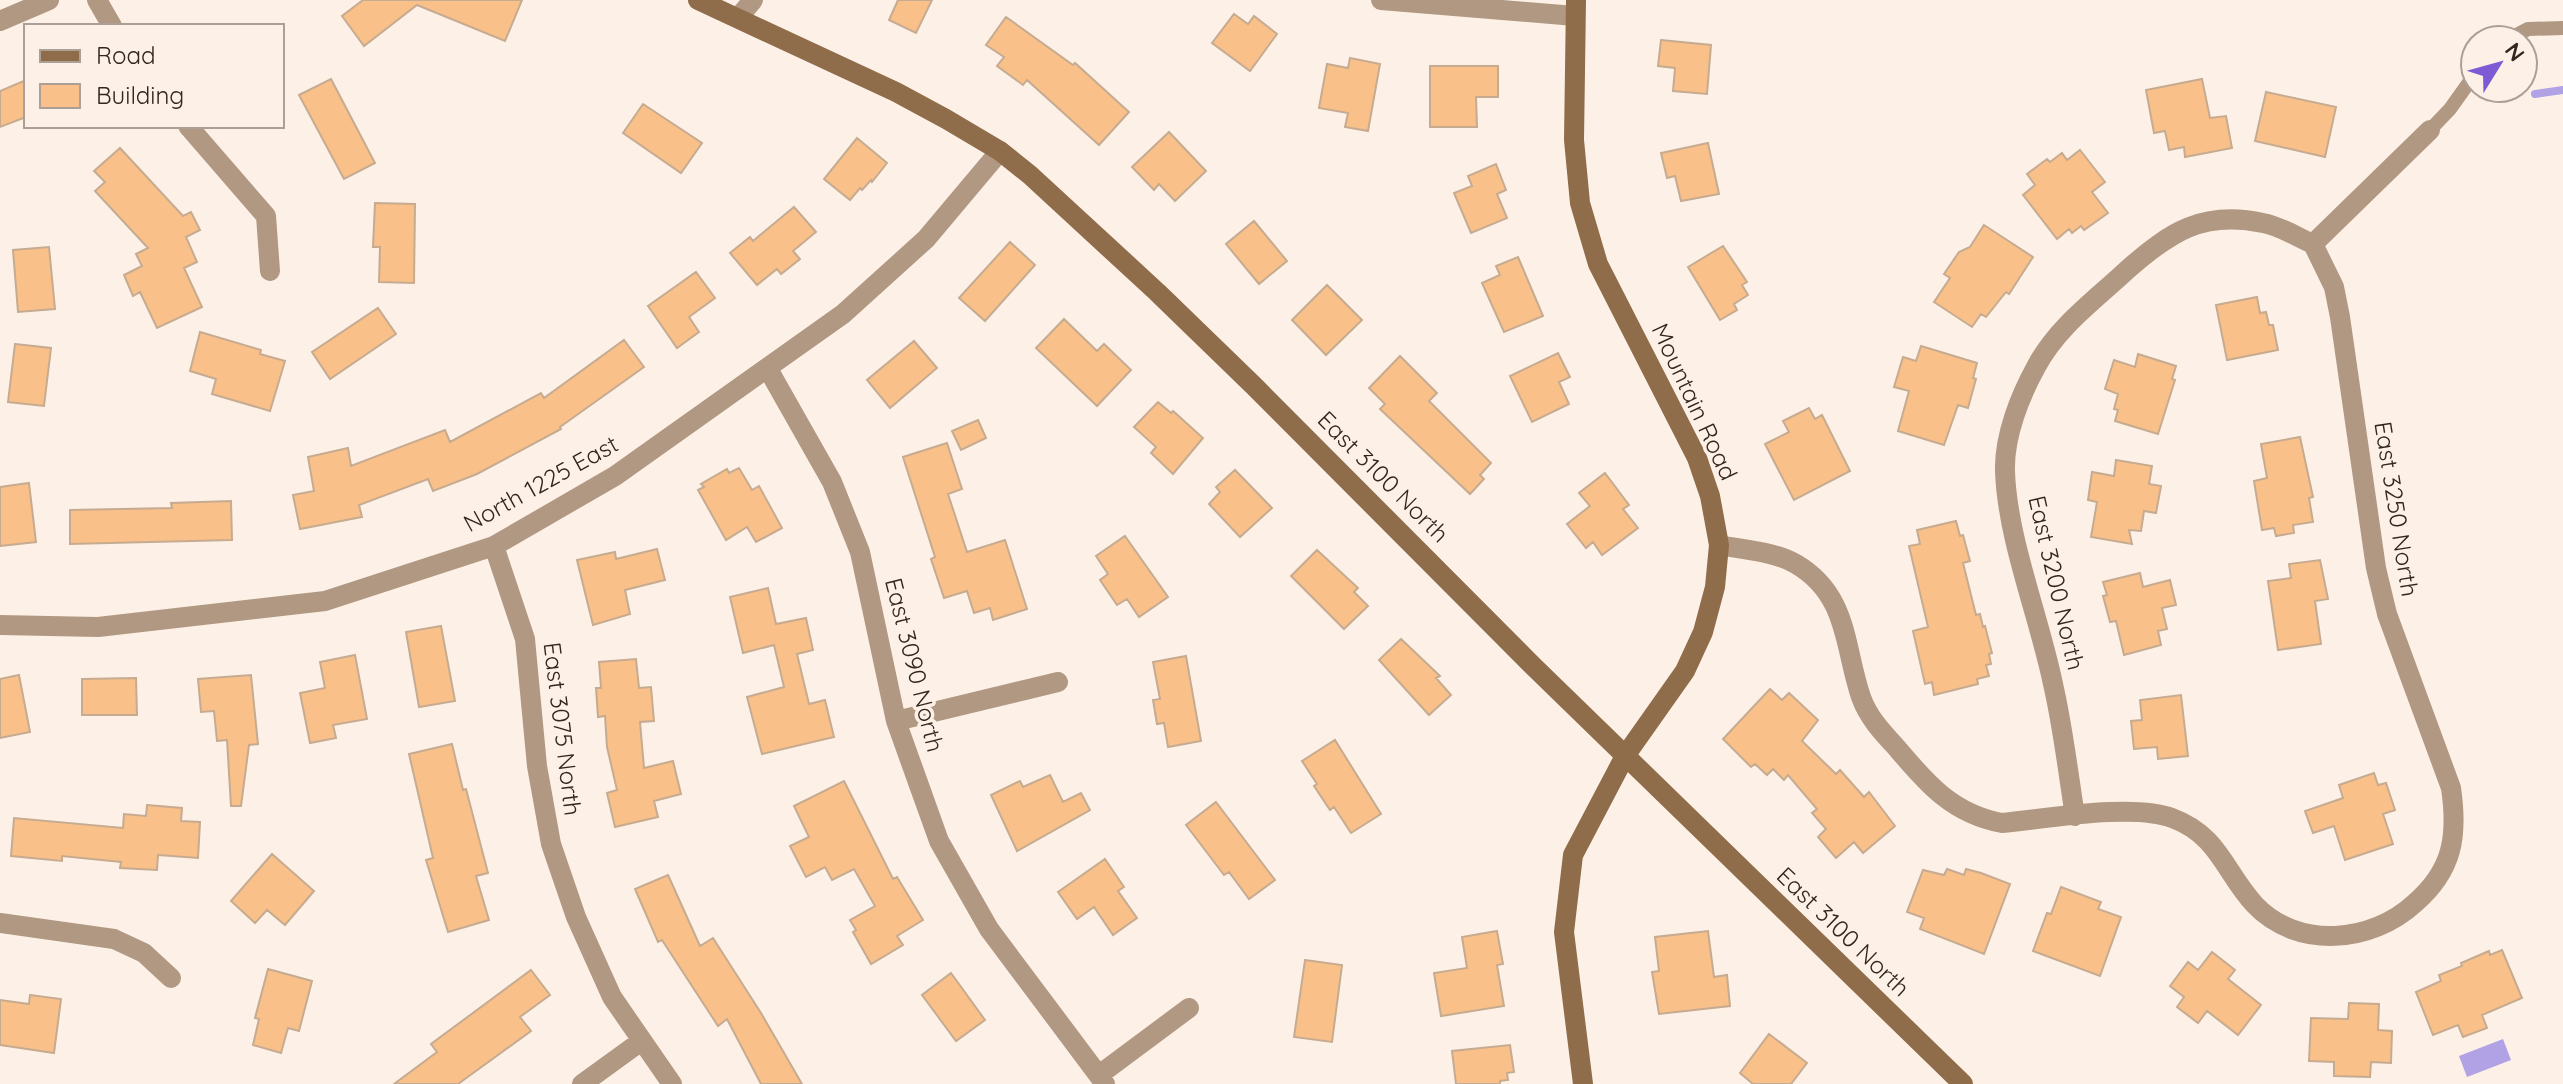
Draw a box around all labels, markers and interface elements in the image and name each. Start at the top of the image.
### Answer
legend [24,24,284,128]
north arrow [2459,24,2539,104]
text: N [2499,37,2531,67]
text: Road [96,40,156,70]
text: Building [96,80,184,110]
street label: Mountain Road [1645,318,1744,485]
street label: East 3100 North [1312,404,1456,548]
street label: East 3250 North [2368,419,2426,599]
street label: North 1225 East [458,428,623,538]
street label: East 3200 North [2022,493,2092,673]
street label: East 3090 North [879,575,951,755]
street label: East 3075 North [537,640,589,817]
street label: East 3100 North [1771,860,1917,1002]

